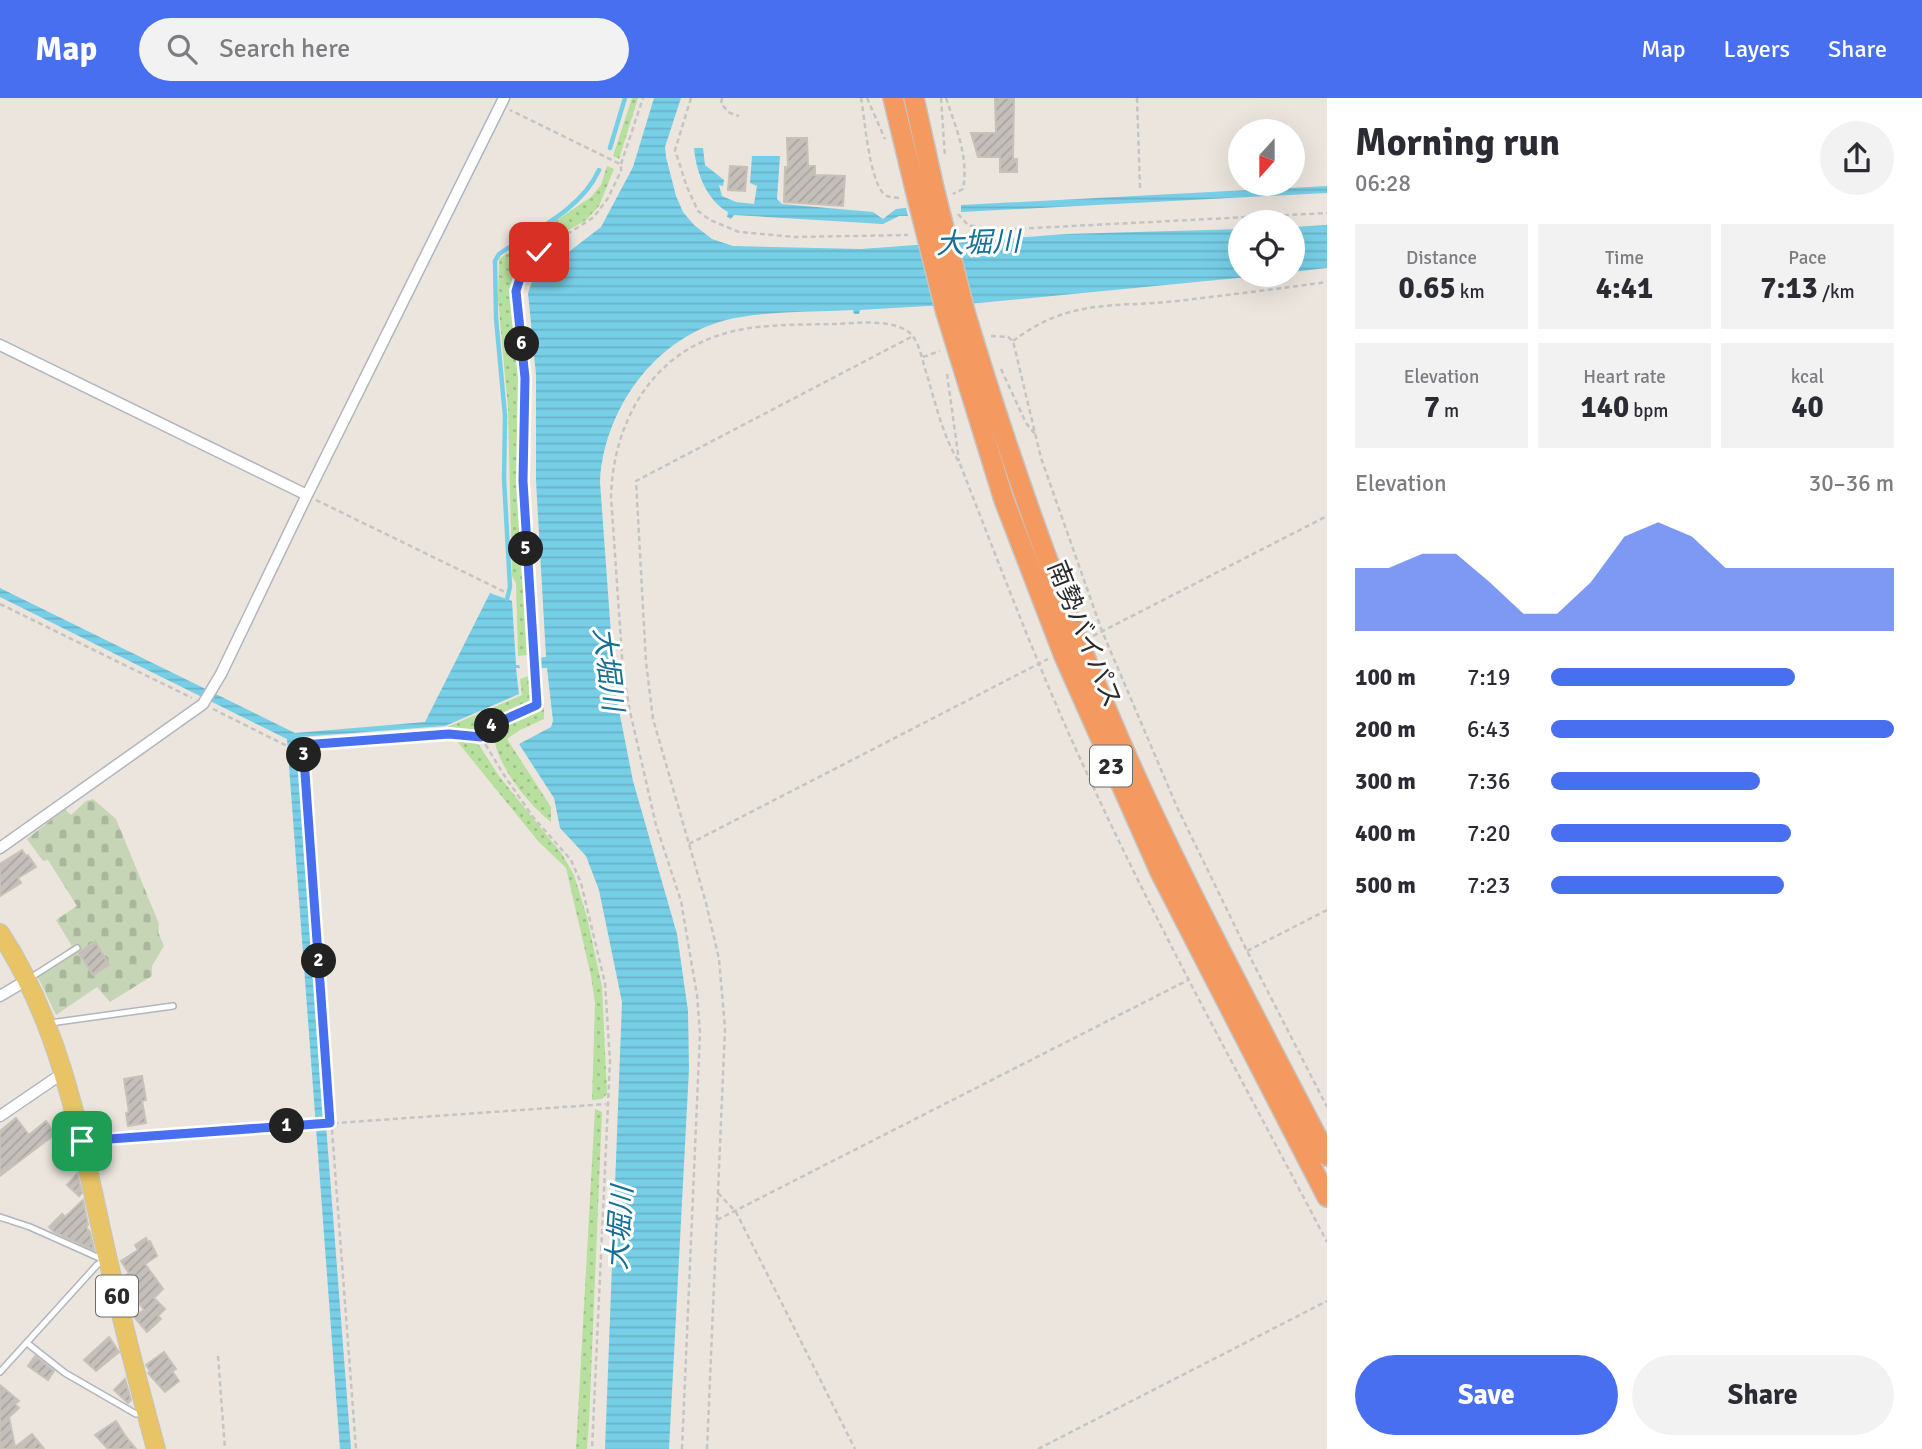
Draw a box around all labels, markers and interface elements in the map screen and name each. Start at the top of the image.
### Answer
search box [139,18,629,81]
text: Map [35,29,97,70]
icon: search [163,30,201,68]
text: Search here [219,33,350,65]
text: Map [1641,34,1686,64]
text: Layers [1724,34,1790,64]
text: Share [1828,34,1887,64]
north arrow [1228,119,1306,196]
map controls [1228,119,1305,287]
text: Morning run [1355,119,1560,166]
button: share [1820,121,1894,195]
text: 06:28 [1355,169,1411,198]
button: locate [1228,210,1305,287]
pin [509,222,569,282]
water label: 大堀川 [935,224,1024,261]
icon: check [520,233,558,271]
text: Distance [1406,246,1477,270]
text: Time [1605,246,1644,270]
text: Pace [1788,246,1827,270]
text: 0.65 [1398,270,1456,307]
text: 4:41 [1596,270,1653,307]
text: 7:13 [1760,270,1818,307]
text: km [1456,280,1485,304]
text: /km [1818,280,1855,304]
pin: 6 [504,327,540,362]
text: 6 [516,331,527,355]
text: Elevation [1404,365,1479,389]
text: Heart rate [1583,365,1666,389]
text: kcal [1791,365,1824,389]
text: 7 [1424,389,1440,426]
text: 140 [1580,389,1629,426]
text: 40 [1791,389,1824,426]
text: m [1440,399,1459,423]
text: bpm [1629,399,1669,423]
text: Elevation [1355,469,1447,498]
text: 30–36 m [1809,469,1894,498]
pin: 5 [508,532,544,566]
text: 5 [520,536,531,560]
street label: 南勢バイパス [1040,556,1128,712]
water label: 大堀川 [586,625,630,716]
text: 100 m [1355,663,1416,692]
text: 7:19 [1467,663,1510,692]
pin: 4 [475,708,510,744]
text: 4 [486,713,497,737]
text: 200 m [1355,715,1416,744]
text: 6:43 [1467,715,1510,744]
pin: 3 [286,738,322,772]
text: 3 [298,742,309,766]
road number: 23 [1090,746,1132,786]
text: 300 m [1355,767,1416,796]
text: 7:36 [1467,767,1510,796]
text: 400 m [1355,819,1416,848]
text: 7:20 [1467,819,1510,848]
text: 500 m [1355,871,1416,900]
text: 7:23 [1467,871,1510,900]
pin: 2 [302,944,336,978]
text: 2 [313,948,324,972]
pin: 1 [270,1108,304,1144]
pin [52,1111,112,1171]
text: 1 [281,1113,292,1137]
icon: arrive [63,1122,101,1160]
water label: 大堀川 [600,1182,640,1271]
road number: 60 [96,1276,138,1316]
button: Save [1355,1355,1618,1435]
button: Share [1632,1355,1894,1435]

